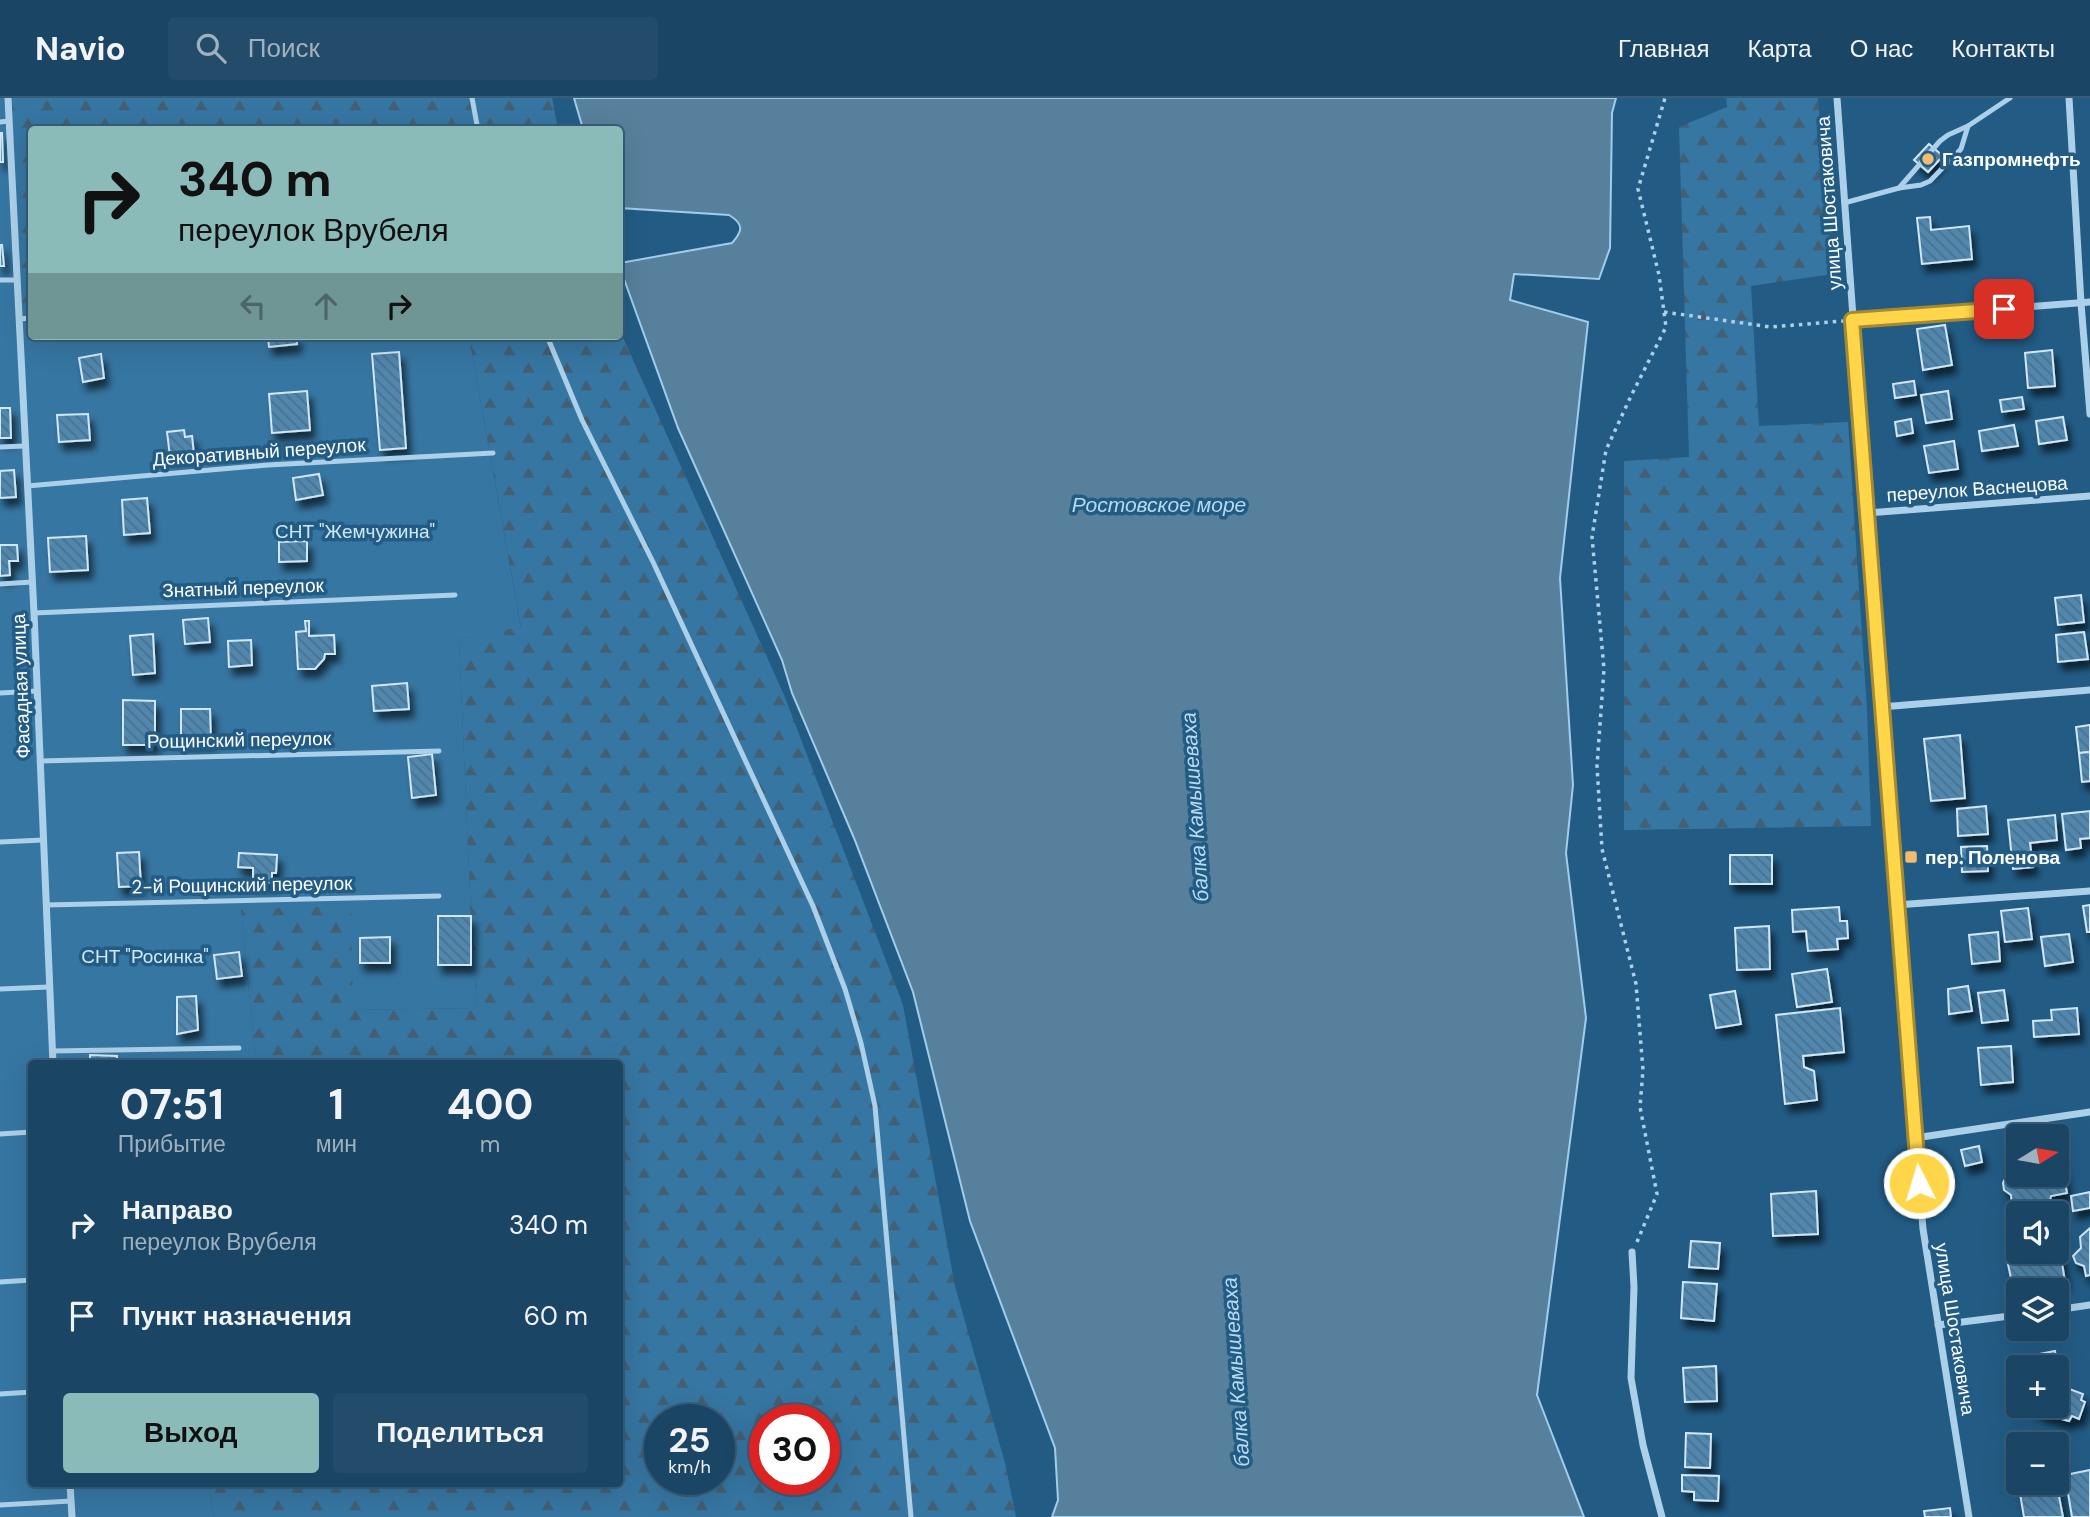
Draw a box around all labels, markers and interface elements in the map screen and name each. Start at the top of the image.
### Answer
search box [168,17,658,80]
text: Navio [35,27,126,70]
icon: search [192,29,230,67]
text: Поиск [248,31,320,65]
text: Главная [1618,33,1709,64]
text: Карта [1747,33,1812,64]
text: О нас [1850,33,1913,64]
text: Контакты [1951,33,2055,64]
street label: улица Шостаковича [1810,115,1848,291]
text: 340 m [178,147,332,211]
place label: Газпромнефть [1942,147,2081,172]
marker: Газпромнефть [1920,151,1936,167]
icon: right [63,154,154,245]
text: переулок Врубеля [178,209,449,251]
pin [1974,279,2034,339]
icon: left [234,287,272,325]
icon: ahead [307,287,345,325]
icon: right [380,287,418,325]
icon: arrive [1985,290,2023,328]
street label: Декоративный переулок [152,432,367,472]
street label: переулок Васнецова [1886,470,2069,508]
water label: Ростовское море [1072,491,1246,519]
park label: СНТ "Жемчужина" [275,519,435,544]
street label: Знатный переулок [162,573,325,603]
street label: Фасадная улица [6,613,36,759]
water label: балка Камышеваха [1174,711,1216,903]
street label: Рощинский переулок [147,726,332,754]
place label: пер. Поленова [1925,845,2061,870]
marker: пер. Поленова [1903,849,1919,865]
street label: 2-й Рощинский переулок [131,871,353,899]
park label: СНТ "Росинка" [81,944,209,969]
text: 07:51 [120,1077,224,1132]
text: 1 [329,1077,344,1132]
text: 400 [447,1077,533,1132]
north arrow [2006,1124,2068,1186]
map controls [2006,1124,2069,1495]
text: Прибытие [118,1129,226,1159]
text: мин [316,1129,357,1159]
text: m [480,1129,500,1159]
position arrow [1882,1146,1956,1220]
text: Направо [122,1193,233,1227]
button: sound [2006,1201,2069,1264]
icon: right [63,1206,101,1244]
text: 340 m [509,1208,588,1242]
text: переулок Врубеля [122,1227,317,1257]
street label: улица Шостаковича [1929,1241,1981,1417]
water label: балка Камышеваха [1215,1276,1257,1468]
button: layers [2006,1278,2069,1341]
icon: arrive [63,1297,101,1335]
text: Пункт назначения [122,1299,352,1333]
text: 60 m [524,1299,588,1333]
button: + [2006,1355,2069,1418]
button: Выход [63,1393,319,1473]
button: Поделиться [333,1393,588,1473]
speed limit sign: 30 [749,1404,840,1495]
text: 25 [669,1417,710,1463]
button: − [2006,1432,2069,1495]
text: km/h [668,1455,711,1479]

